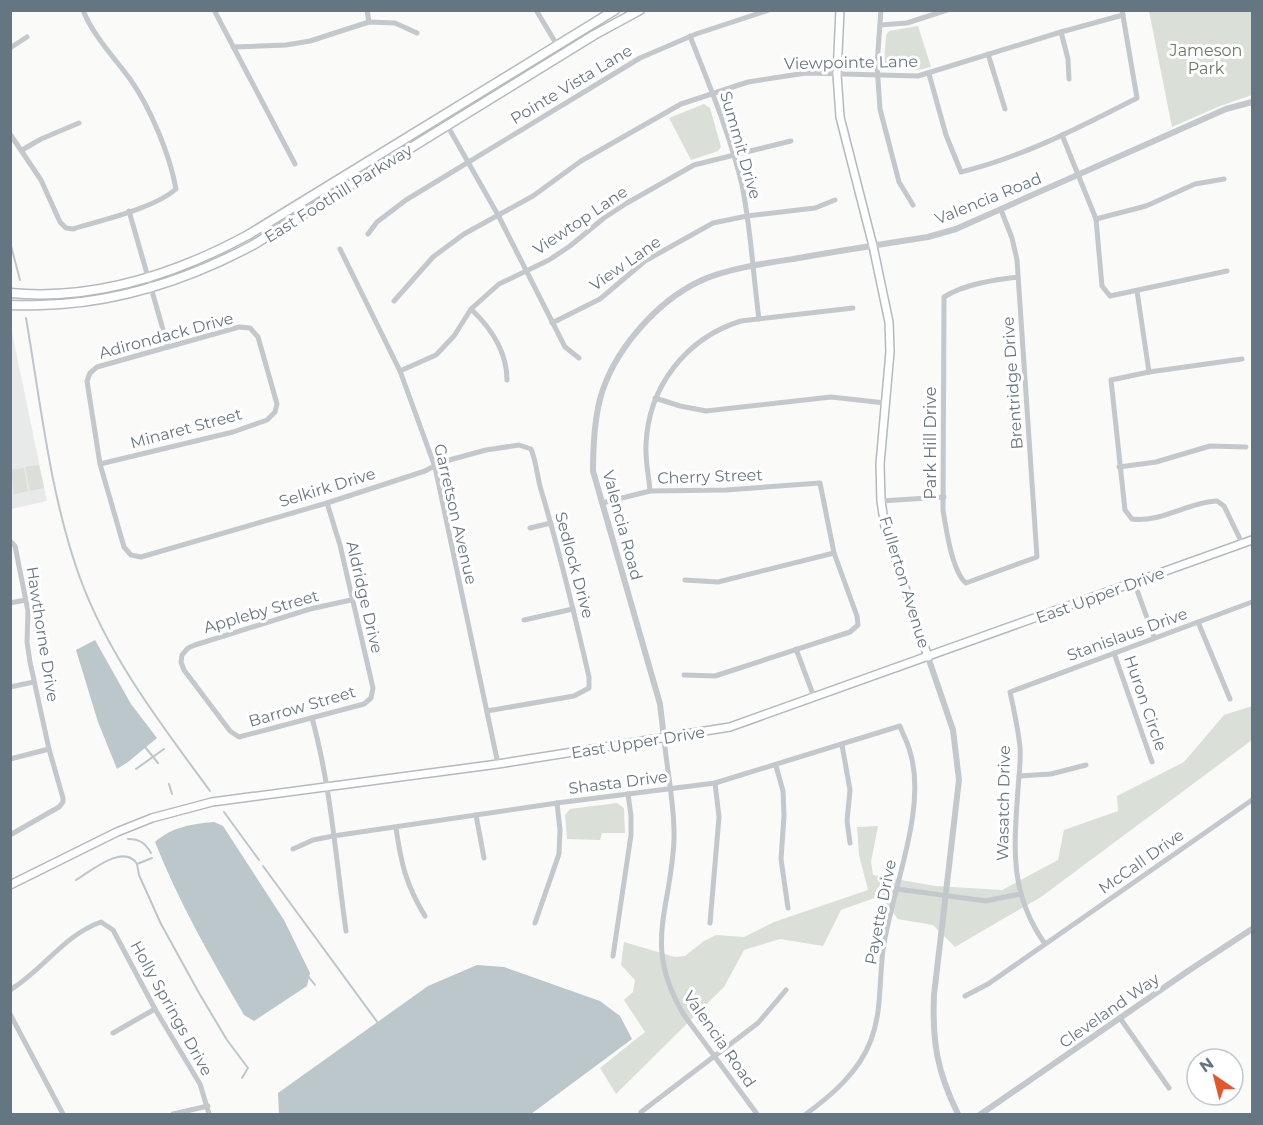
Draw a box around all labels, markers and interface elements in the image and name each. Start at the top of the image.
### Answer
street label: Pointe Vista Lane [507,41,636,128]
park label: Jameson Park [1169,41,1242,78]
street label: Viewpointe Lane [784,52,918,73]
street label: Summit Drive [716,89,765,201]
street label: East Foothill Parkway [261,140,416,247]
street label: Valencia Road [932,168,1044,228]
street label: Viewtop Lane [530,182,631,259]
street label: View Lane [586,232,664,295]
street label: Adirondack Drive [97,308,235,363]
street label: Brentridge Drive [998,316,1027,450]
street label: Park Hill Drive [921,387,940,499]
street label: Minaret Street [128,404,245,453]
street label: Garretson Avenue [430,442,481,586]
street label: Selkirk Drive [277,464,378,511]
street label: Cherry Street [657,465,764,488]
street label: Valencia Road [599,468,646,582]
street label: Sedlock Drive [551,510,598,620]
street label: Fullerton Avenue [875,514,934,650]
street label: Aldridge Drive [342,539,387,655]
street label: East Upper Drive [1033,563,1167,627]
street label: Hawthorne Drive [22,565,63,703]
street label: Appleby Street [201,586,321,637]
street label: Stanislaus Drive [1064,604,1190,665]
street label: Huron Circle [1120,653,1171,753]
street label: Barrow Street [246,682,358,731]
street label: East Upper Drive [570,723,706,762]
street label: Wasatch Drive [993,745,1014,861]
street label: Shasta Drive [567,767,669,798]
street label: McCall Drive [1095,825,1188,898]
street label: Payette Drive [861,858,900,966]
street label: Holly Springs Drive [127,937,217,1079]
street label: Cleveland Way [1056,969,1163,1052]
street label: Valencia Road [679,987,760,1091]
north arrow [1185,1047,1245,1107]
text: N [1196,1054,1217,1077]

